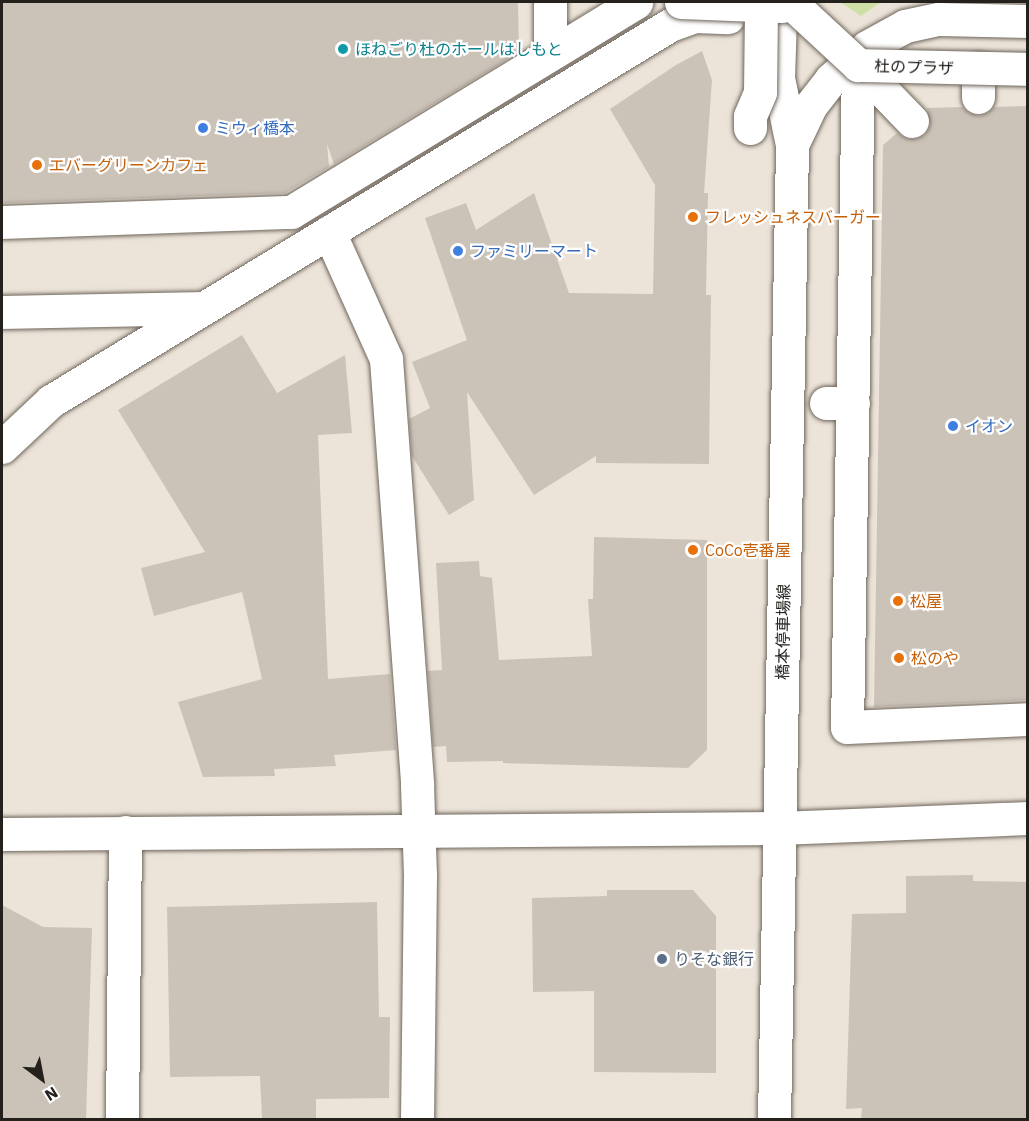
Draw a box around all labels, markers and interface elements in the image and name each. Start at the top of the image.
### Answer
place label: ほねごり杜のホールはしもと [355,39,563,59]
marker: ほねごり杜のホールはしもと [336,42,350,56]
street label: 杜のプラザ [874,56,954,78]
place label: ミウィ橋本 [215,118,295,138]
marker: ミウィ橋本 [196,121,210,135]
place label: エバーグリーンカフェ [49,155,209,175]
marker: エバーグリーンカフェ [30,158,44,172]
place label: フレッシュネスバーガー [705,207,881,227]
marker: フレッシュネスバーガー [686,210,700,224]
place label: ファミリーマート [470,241,598,261]
marker: ファミリーマート [451,244,465,258]
place label: イオン [965,416,1013,436]
marker: イオン [946,419,960,433]
place label: CoCo壱番屋 [705,540,791,560]
marker: CoCo壱番屋 [686,543,700,557]
street label: 橋本停車場線 [773,584,793,680]
place label: 松屋 [910,591,942,611]
marker: 松屋 [891,594,905,608]
place label: 松のや [911,648,959,668]
marker: 松のや [892,651,906,665]
place label: りそな銀行 [674,949,754,969]
marker: りそな銀行 [655,952,669,966]
north arrow [12,1049,72,1109]
text: N [41,1083,62,1106]

